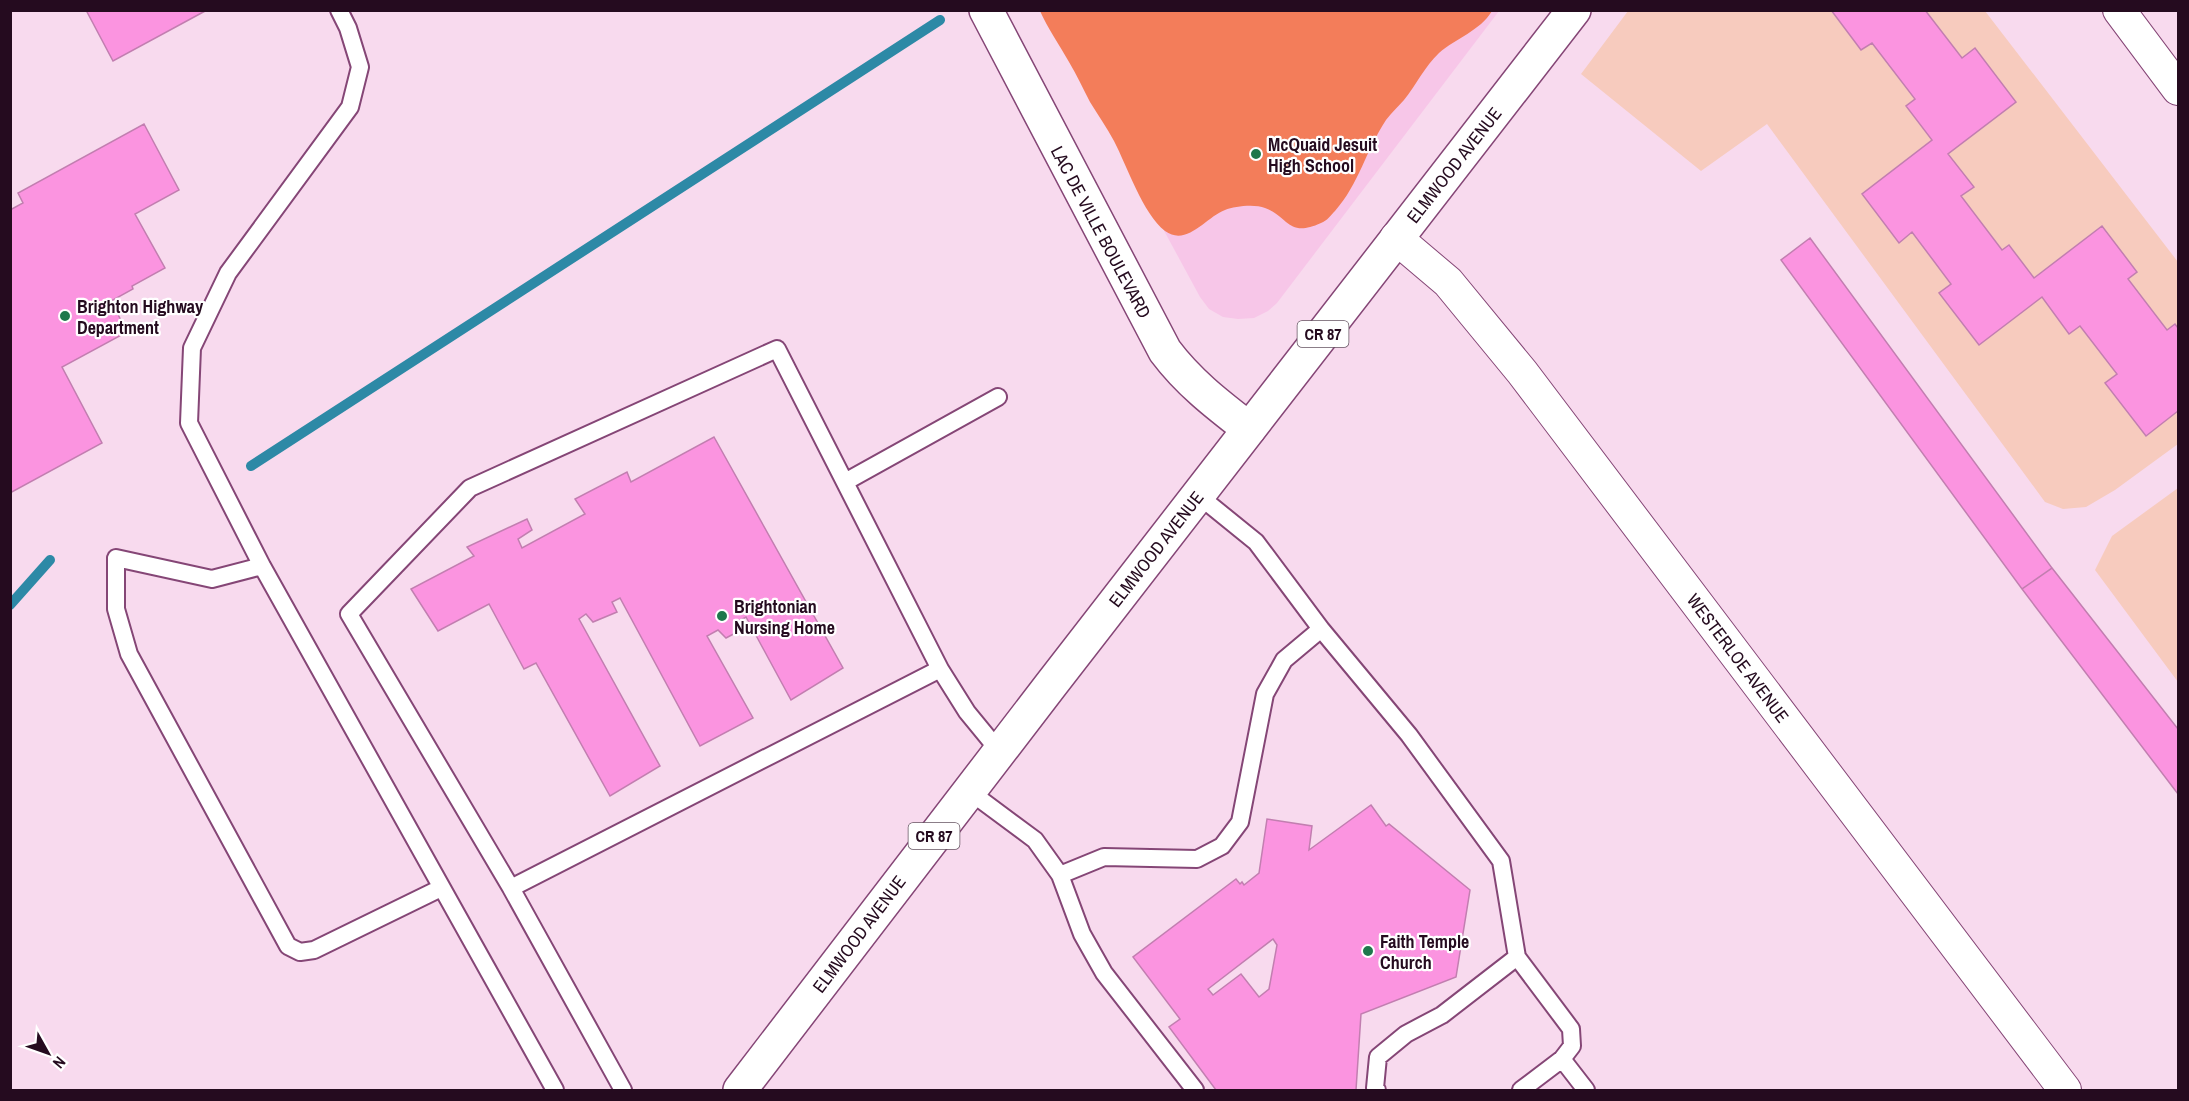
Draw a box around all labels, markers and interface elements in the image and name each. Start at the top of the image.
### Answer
street label: ELMWOOD AVENUE [1401,102,1507,228]
place label: McQuaid Jesuit High School [1268,132,1377,178]
street label: LAC DE VILLE BOULEVARD [1045,141,1157,323]
marker: McQuaid Jesuit High School [1249,147,1263,161]
place label: Brighton Highway Department [77,294,204,340]
marker: Brighton Highway Department [58,309,72,323]
road number: CR 87 [1298,321,1348,347]
street label: ELMWOOD AVENUE [1103,486,1209,612]
street label: WESTERLOE AVENUE [1681,588,1795,728]
place label: Brightonian Nursing Home [734,594,835,640]
marker: Brightonian Nursing Home [715,609,729,623]
road number: CR 87 [908,823,960,849]
street label: ELMWOOD AVENUE [807,870,911,998]
place label: Faith Temple Church [1380,929,1469,975]
marker: Faith Temple Church [1361,944,1375,958]
north arrow [18,1023,78,1083]
text: N [48,1052,71,1073]

